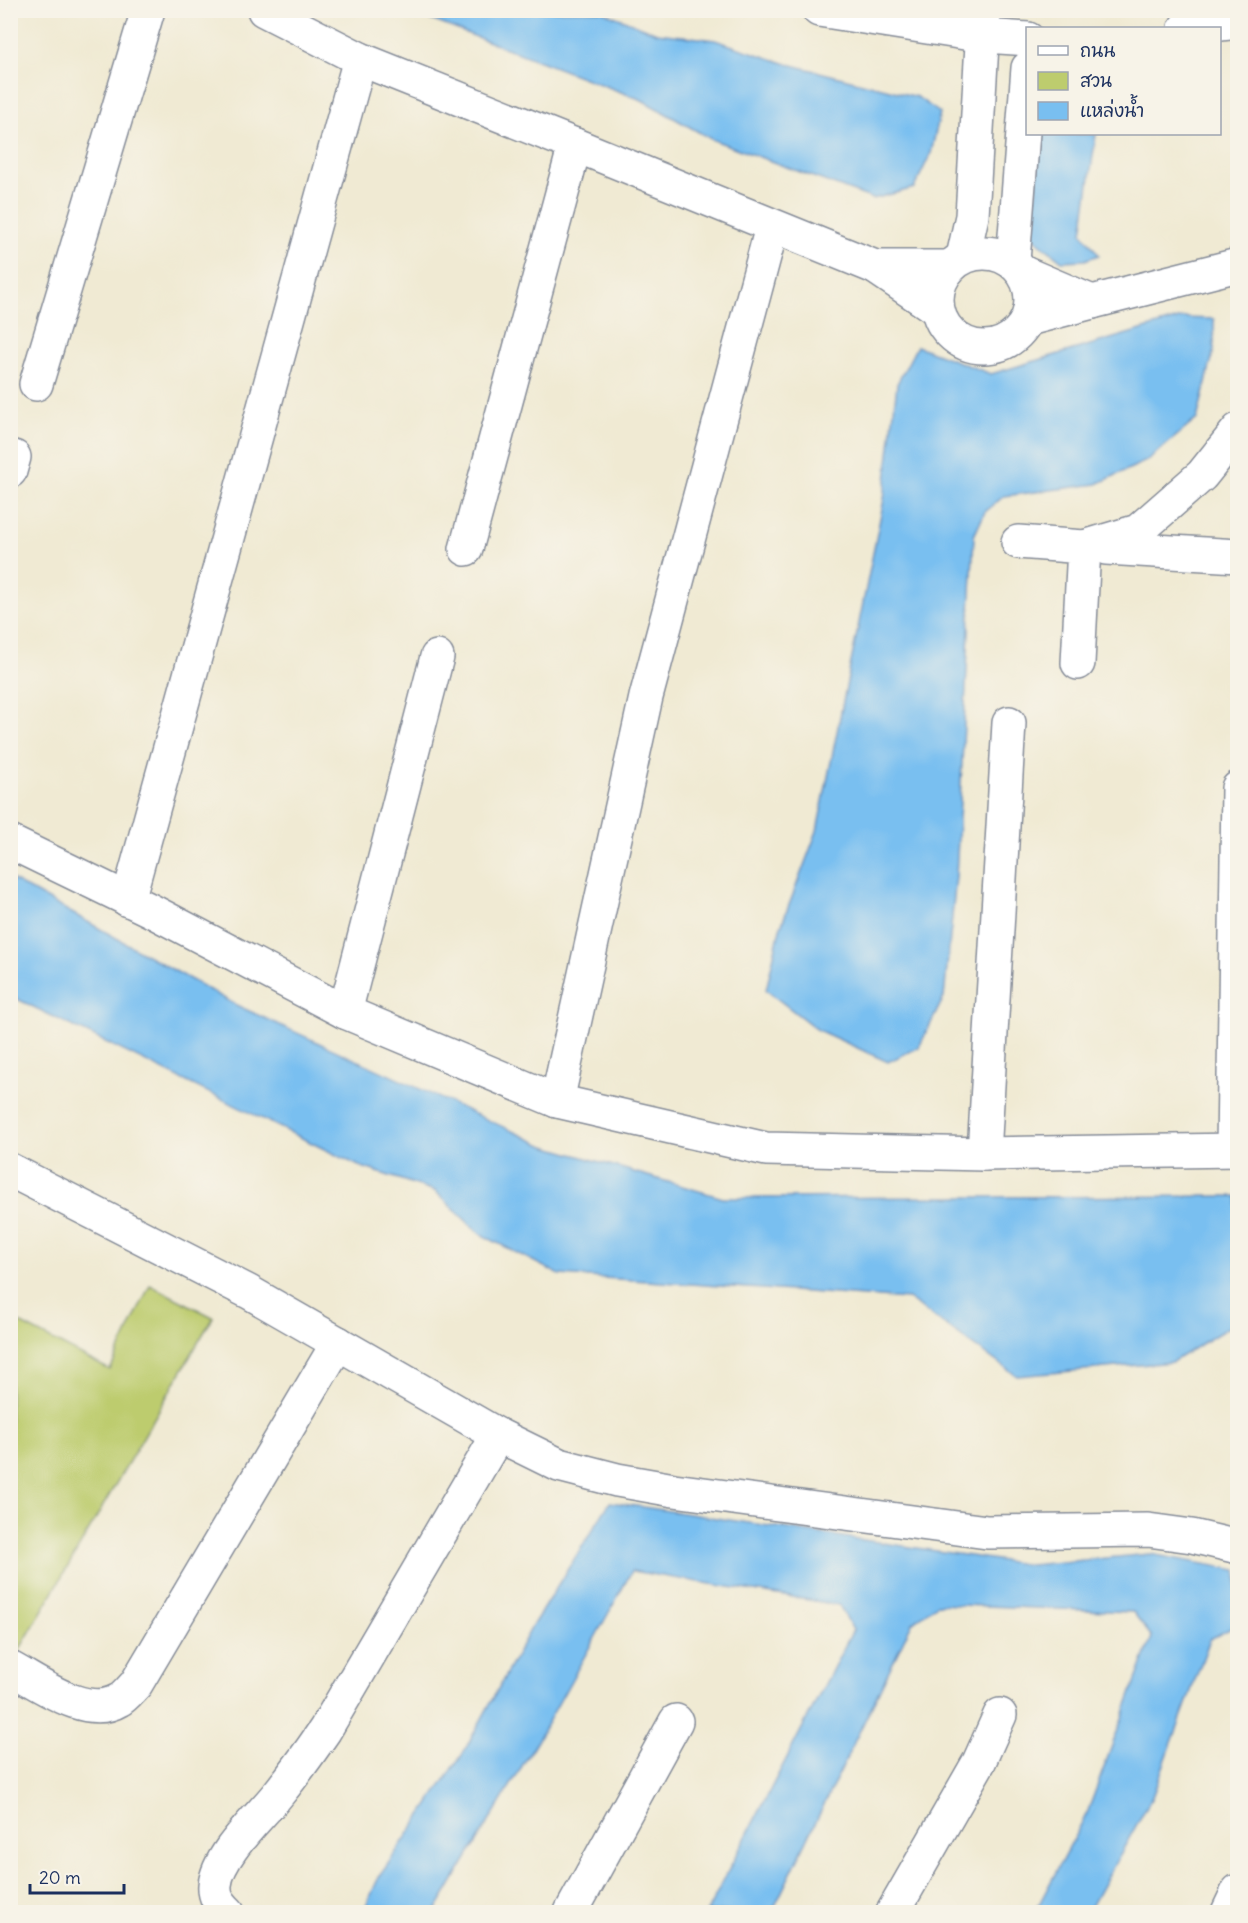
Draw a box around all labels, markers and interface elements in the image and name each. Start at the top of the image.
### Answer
legend [1026,27,1221,135]
text: ถนน [1080,39,1115,62]
text: สวน [1080,69,1112,92]
text: แหล่งน้ำ [1080,94,1144,122]
scale bar [30,1857,124,1895]
text: 20 m [39,1866,81,1889]

